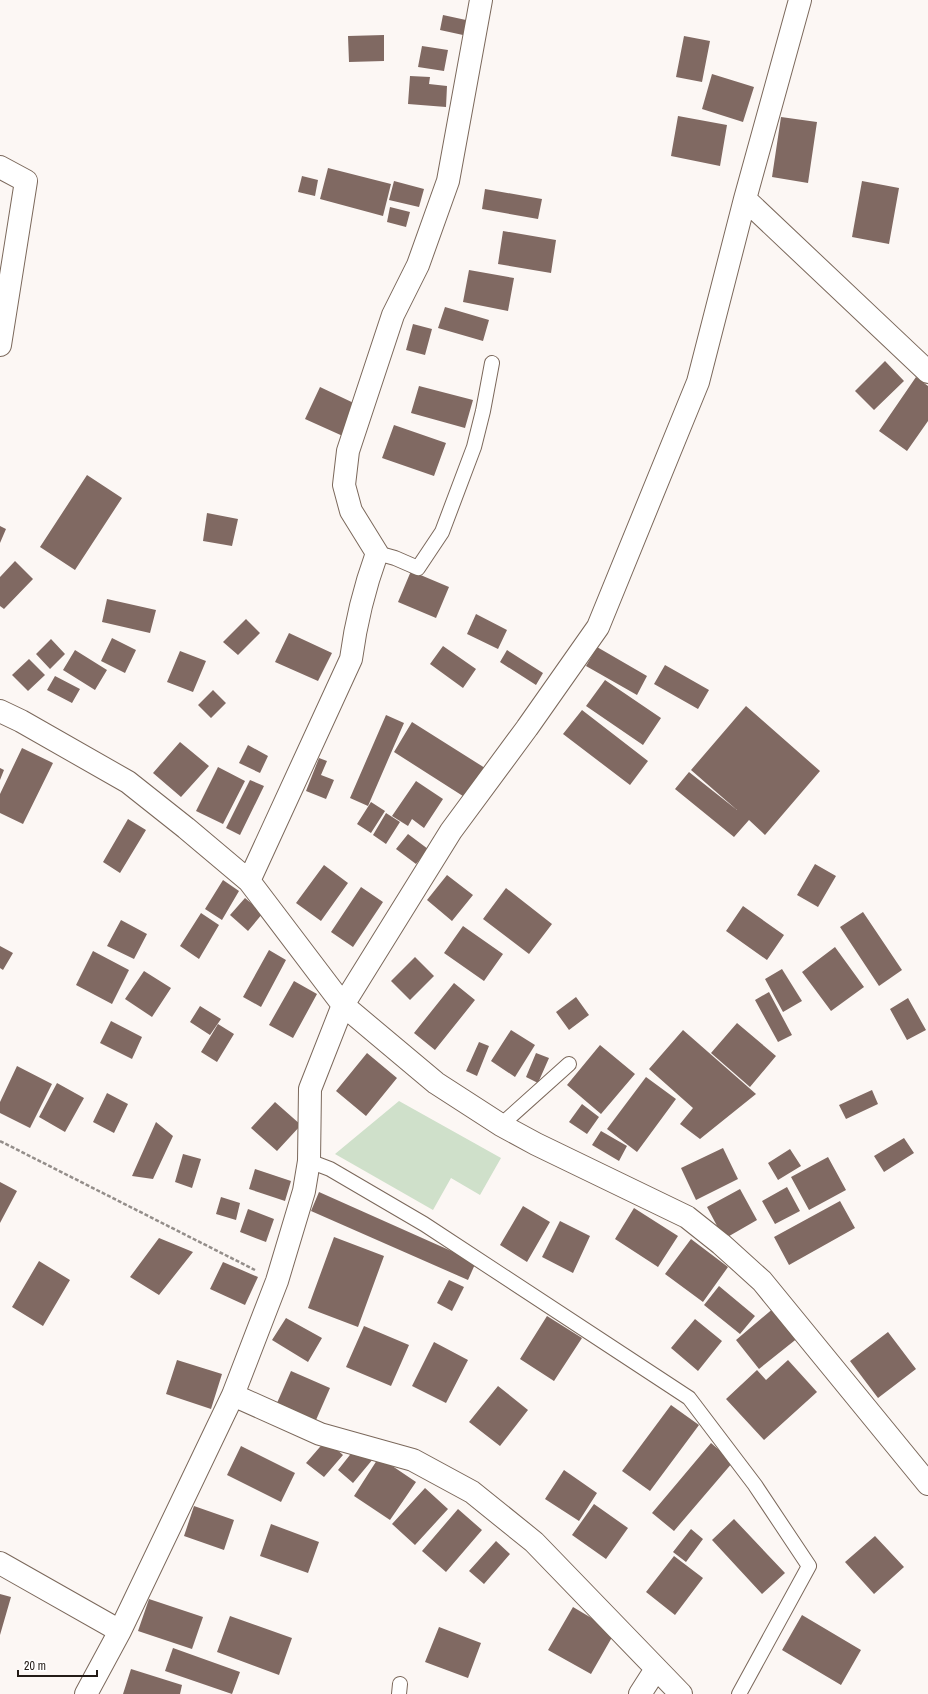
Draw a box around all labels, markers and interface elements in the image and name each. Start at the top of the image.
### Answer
scale bar [18,1652,97,1678]
text: 20 m [24,1658,46,1674]

